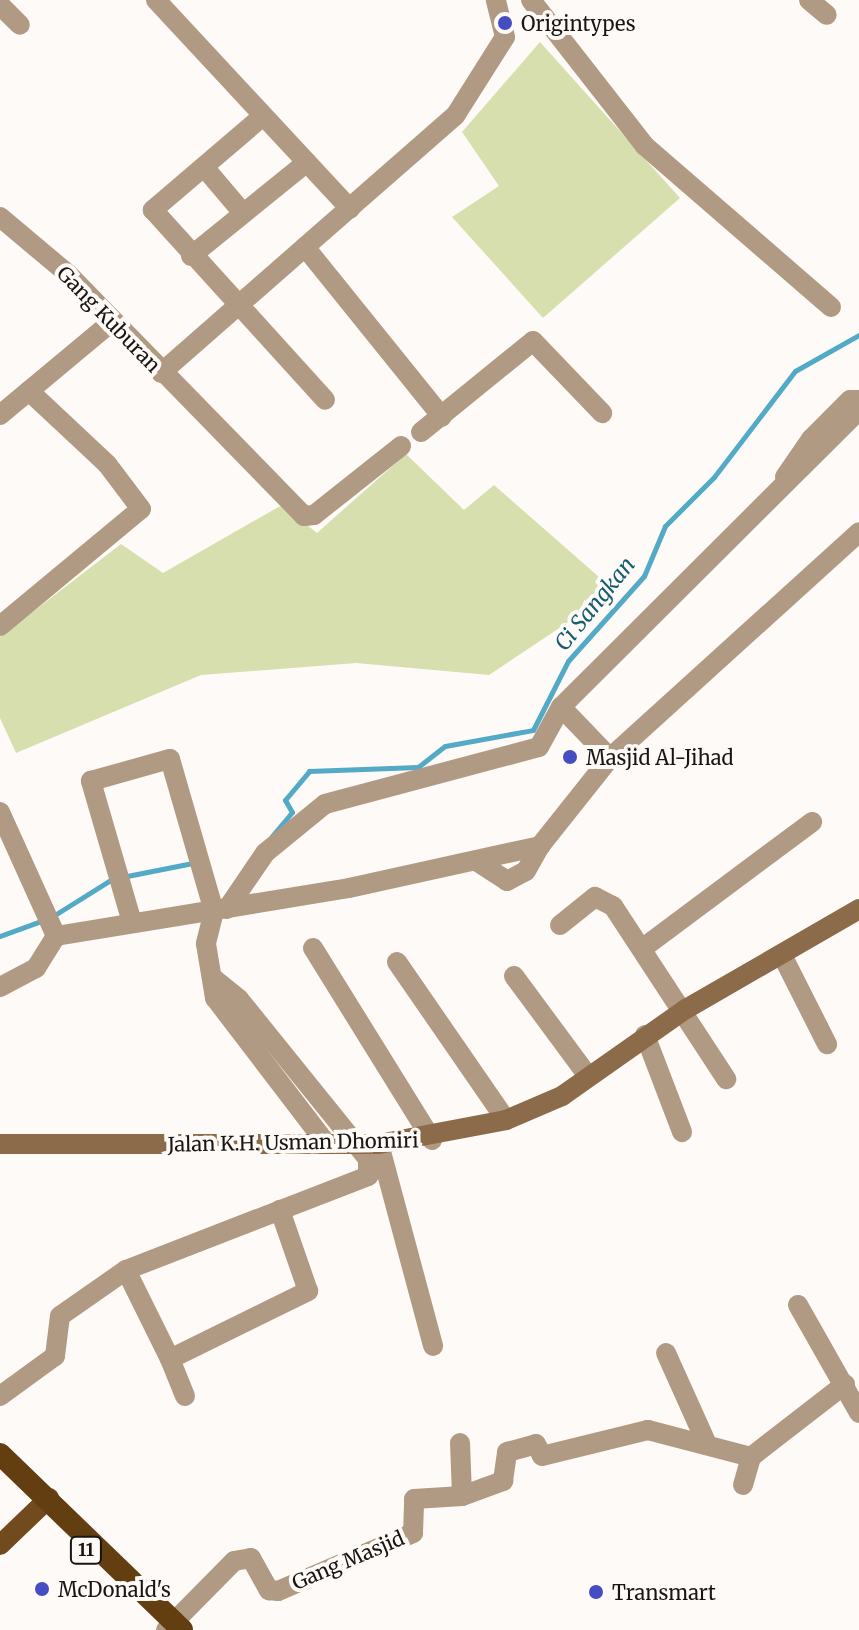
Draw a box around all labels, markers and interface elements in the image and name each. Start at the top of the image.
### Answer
place label: Origintypes [521,11,636,35]
marker: Origintypes [496,14,514,32]
street label: Gang Kuburan [52,261,166,377]
water label: Ci Sangkan [549,552,641,656]
place label: Masjid Al-Jihad [586,745,734,769]
marker: Masjid Al-Jihad [561,748,579,766]
street label: Jalan K.H. Usman Dhomiri [167,1128,419,1156]
street label: Gang Masjid [288,1526,408,1594]
road number: 11 [68,1536,104,1564]
place label: McDonald's [58,1577,171,1601]
marker: McDonald's [33,1580,51,1598]
place label: Transmart [612,1580,716,1604]
marker: Transmart [587,1583,605,1601]

